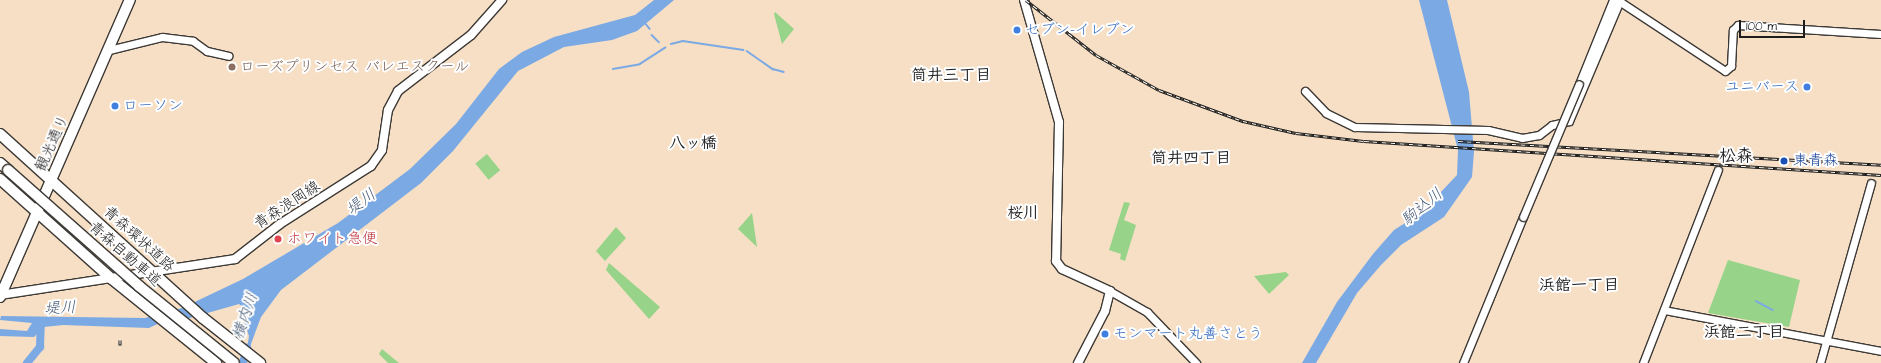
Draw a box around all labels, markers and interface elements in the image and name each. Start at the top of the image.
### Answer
scale bar [1741,12,1807,38]
text: 100 m [1746,18,1777,35]
place label: セブン-イレブン [1025,21,1135,39]
marker: セブン-イレブン [1012,25,1022,35]
place label: ローズプリンセス バレエスクール [240,58,471,76]
marker: ローズプリンセス バレエスクール [227,62,237,72]
district label: 筒井三丁目 [911,65,991,85]
place label: ユニバース [1724,78,1799,96]
marker: ユニバース [1802,82,1812,92]
place label: ローソン [123,97,183,115]
marker: ローソン [110,101,120,111]
street label: 観光通り [32,112,72,174]
district label: 八ッ橋 [669,133,717,153]
district label: 松森 [1719,147,1753,167]
district label: 筒井四丁目 [1151,148,1231,168]
place label: 東青森 [1793,152,1838,170]
marker: 東青森 [1778,155,1790,167]
street label: 青森浪岡線 [251,177,323,233]
water label: 駒込川 [1397,184,1447,230]
water label: 堤川 [342,185,380,219]
street label: 青森環状道路 [100,202,178,276]
district label: 桜川 [1007,203,1039,223]
street label: 青森自動車道 [85,218,165,290]
place label: ホワイト急便 [287,230,377,248]
marker: ホワイト急便 [272,233,284,245]
district label: 浜館一丁目 [1539,275,1619,295]
water label: 横内川 [228,290,262,342]
water label: 堤川 [44,298,76,318]
district label: 浜館二丁目 [1704,322,1784,342]
place label: モンマート丸善さとう [1113,325,1263,343]
marker: モンマート丸善さとう [1100,329,1110,339]

